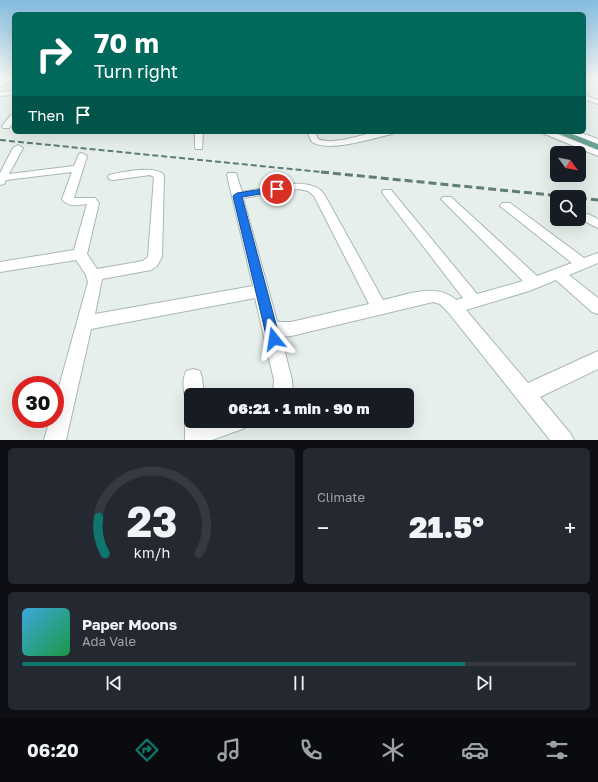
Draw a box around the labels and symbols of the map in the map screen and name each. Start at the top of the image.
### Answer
north arrow [550,146,586,182]
pin [260,172,294,206]
position arrow [253,318,295,360]
speed limit sign: 30 [12,376,64,428]

